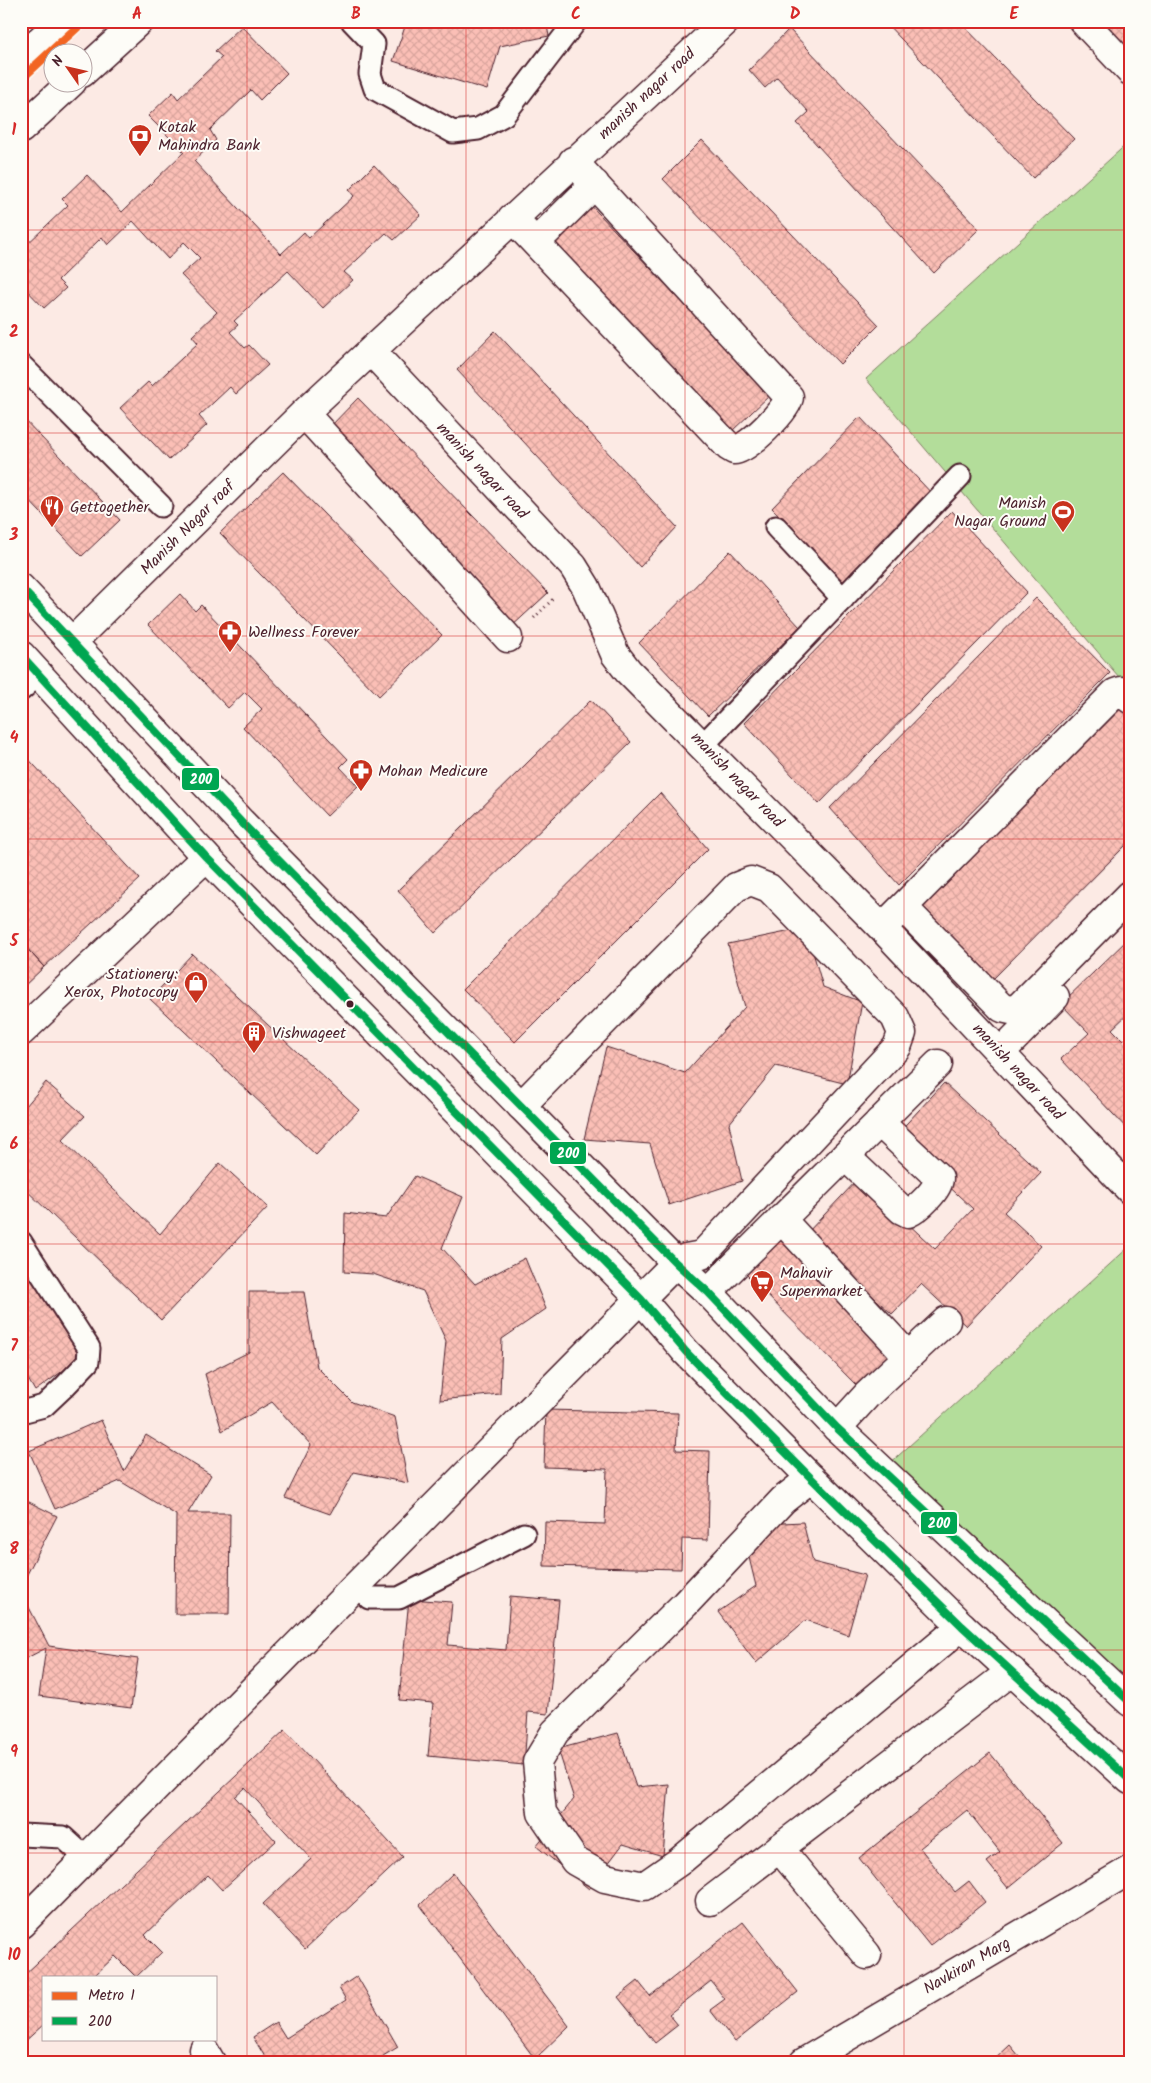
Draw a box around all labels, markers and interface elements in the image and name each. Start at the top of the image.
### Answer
text: A [132,2,142,27]
text: B [351,2,361,27]
text: C [571,2,581,27]
text: D [790,2,801,27]
text: E [1010,2,1020,27]
street label: manish nagar road [593,41,702,146]
north arrow [42,42,92,92]
text: N [46,51,70,71]
place label: Kotak Mahindra Bank [158,115,260,158]
text: 1 [12,118,17,143]
bank icon: Kotak Mahindra Bank [127,123,153,157]
text: 2 [9,320,19,345]
street label: manish nagar road [430,417,535,526]
street label: Manish Nagar roaf [135,473,243,581]
place label: Manish Nagar Ground [954,491,1047,534]
restaurant icon: Gettogether [39,494,65,528]
place label: Gettogether [70,495,150,520]
sports icon: Manish Nagar Ground [1050,499,1076,533]
text: 3 [9,523,19,548]
pharmacy icon: Wellness Forever [217,619,243,653]
place label: Wellness Forever [248,620,360,645]
text: 4 [10,726,19,751]
street label: manish nagar road [684,726,790,834]
pharmacy icon: Mohan Medicure [348,758,374,792]
place label: Mohan Medicure [378,759,488,784]
line badge: 200 [181,767,220,791]
text: 200 [190,769,213,791]
text: 5 [9,929,20,954]
place label: Stationery: Xerox, Photocopy [64,962,178,1005]
shop icon: Stationery: Xerox, Photocopy [183,970,209,1004]
unlabelled marker [345,999,355,1009]
street label: manish nagar road [966,1018,1071,1127]
building icon: Vishwageet [241,1020,267,1054]
place label: Vishwageet [272,1021,347,1046]
text: 6 [10,1132,19,1157]
line badge: 200 [549,1141,587,1165]
text: 200 [557,1143,580,1165]
place label: Mahavir Supermarket [780,1261,864,1304]
supermarket icon: Mahavir Supermarket [749,1269,775,1303]
text: 7 [10,1334,18,1359]
line badge: 200 [920,1511,958,1535]
text: 200 [928,1513,951,1535]
text: 8 [9,1537,19,1562]
text: 9 [10,1740,18,1765]
street label: Navkiran Marg [919,1931,1015,2001]
text: 10 [7,1943,21,1968]
legend [42,1976,218,2040]
text: Metro 1 [88,1984,135,2008]
text: 200 [88,2010,112,2034]

